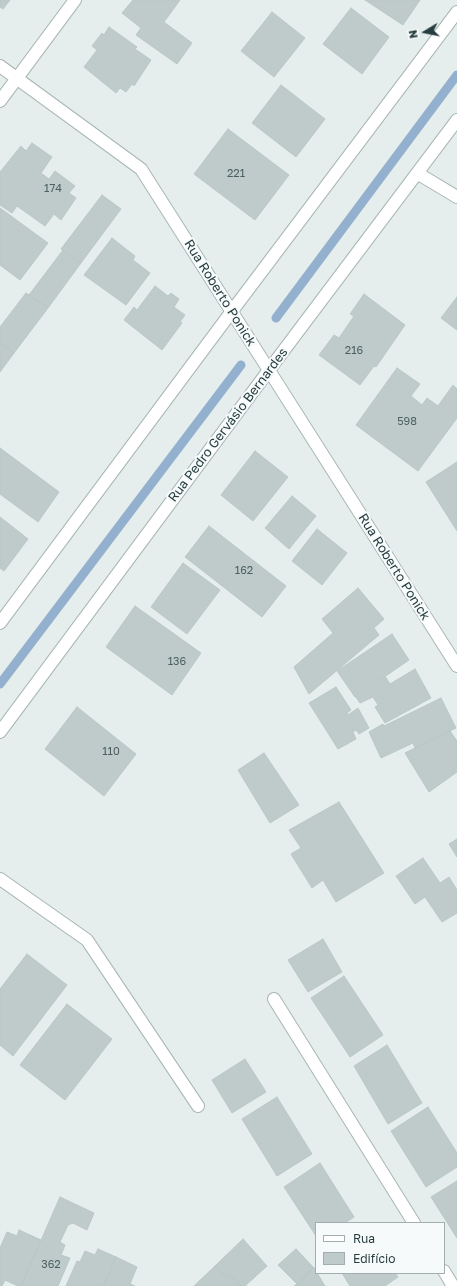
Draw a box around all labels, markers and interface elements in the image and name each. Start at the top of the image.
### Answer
north arrow [405,12,445,52]
text: N [406,29,420,39]
house number: 221 [227,167,245,181]
house number: 174 [44,182,62,196]
street label: Rua Roberto Ponick [181,237,259,349]
house number: 216 [345,344,363,358]
street label: Rua Pedro Gervásio Bernardes [165,345,291,505]
house number: 598 [397,415,417,429]
street label: Rua Roberto Ponick [355,511,433,623]
house number: 162 [235,564,253,578]
house number: 136 [168,655,186,669]
house number: 110 [102,745,120,759]
legend [315,1222,445,1274]
text: Rua [353,1231,375,1246]
text: Edifício [353,1251,395,1266]
house number: 362 [41,1258,61,1272]

